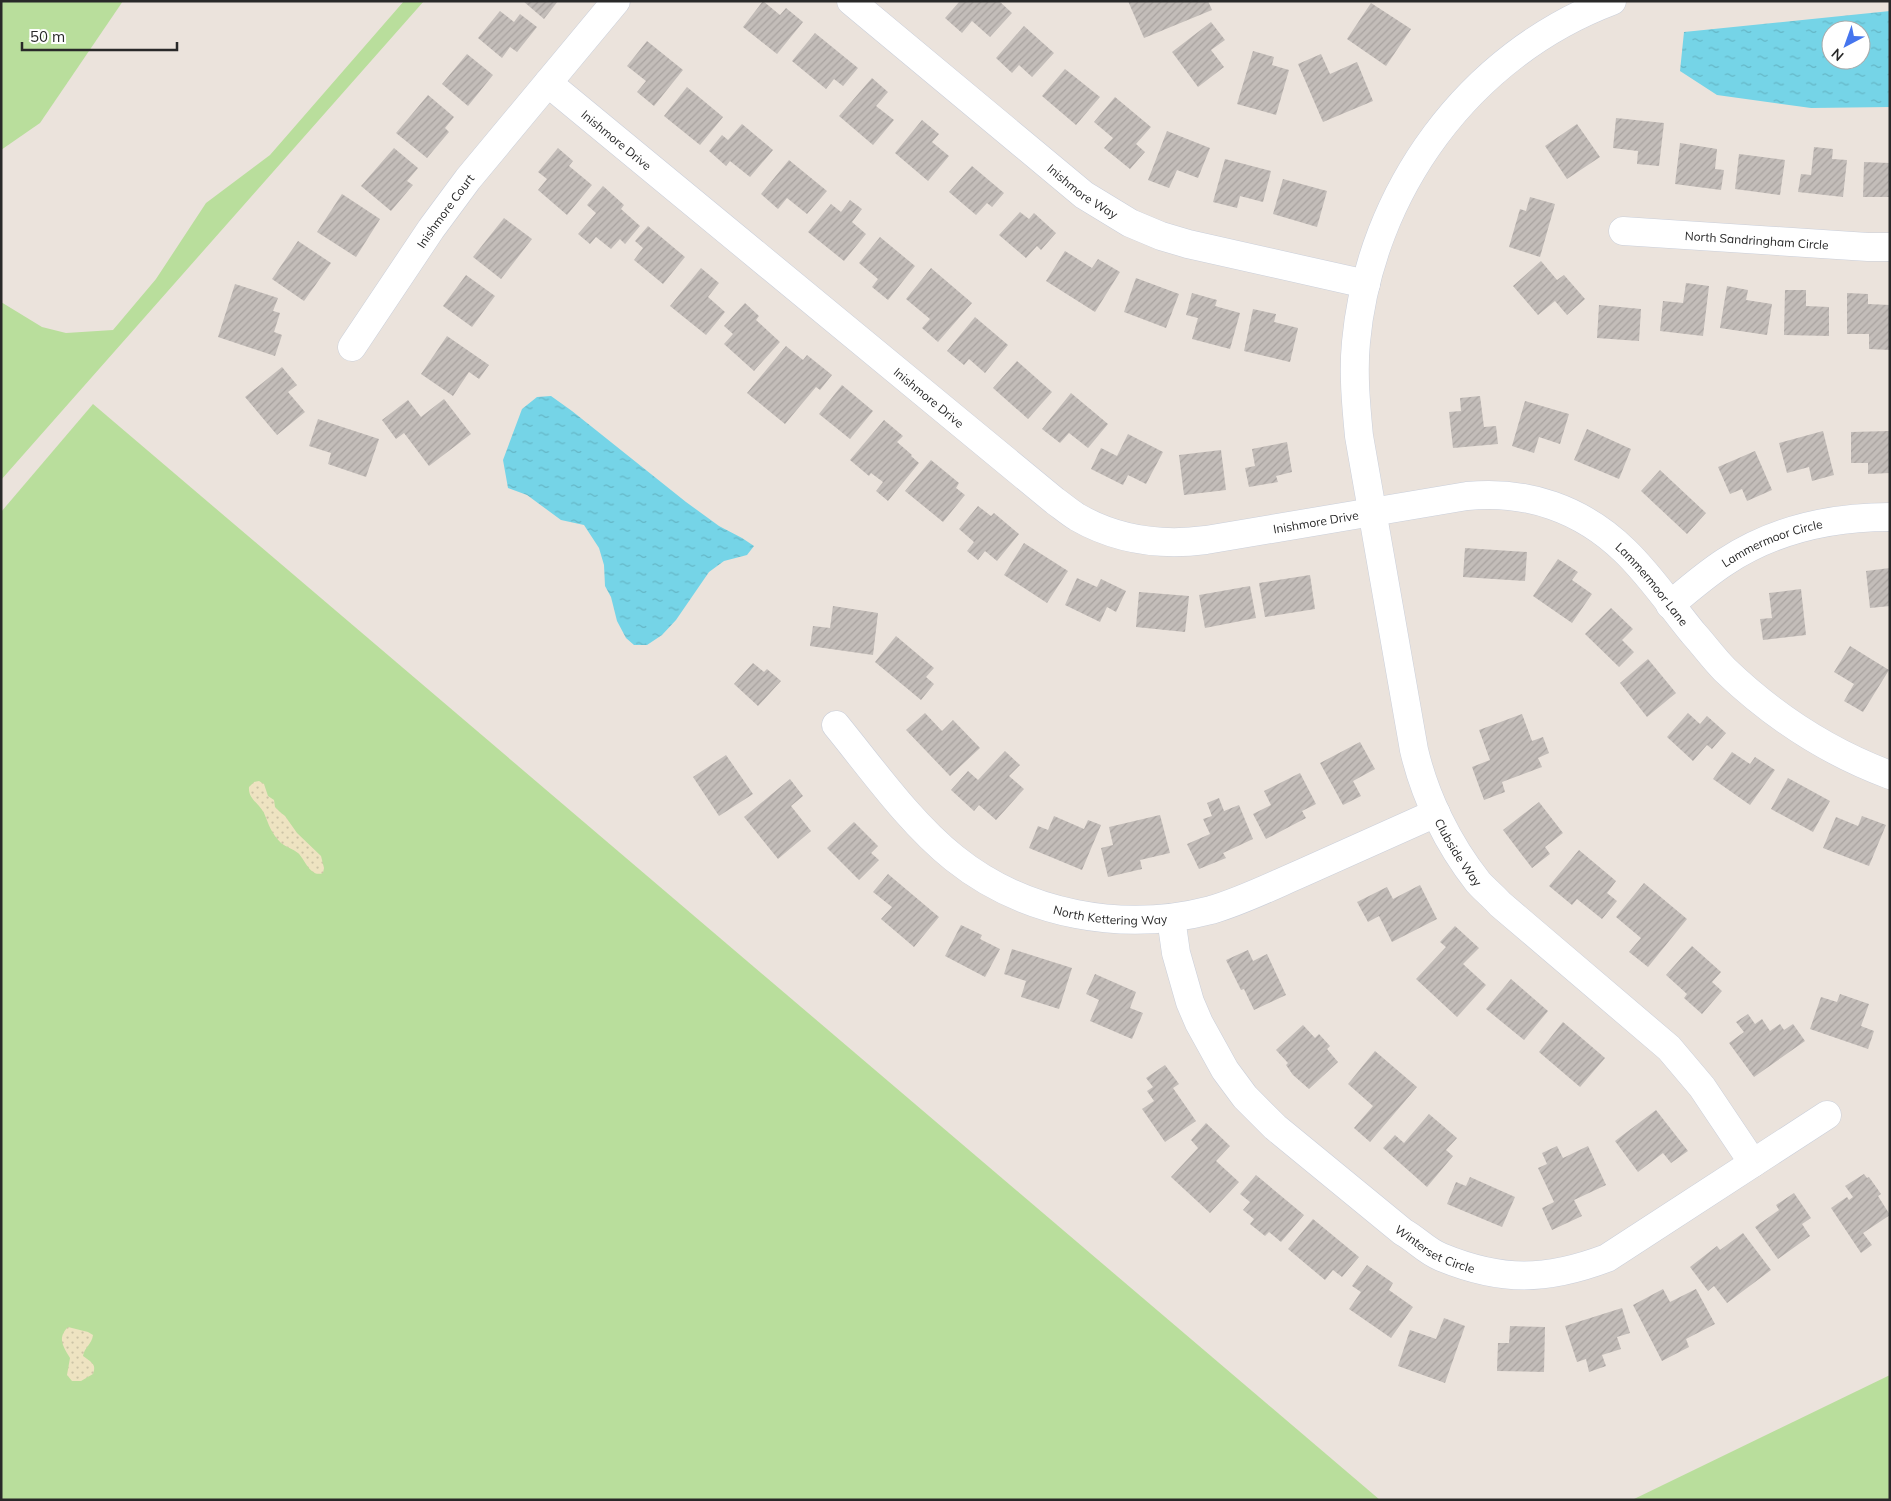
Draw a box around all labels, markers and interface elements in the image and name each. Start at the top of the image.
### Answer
scale bar [22,20,178,52]
north arrow [1821,20,1871,70]
text: 50 m [30,27,65,46]
text: N [1828,45,1847,65]
street label: Inishmore Drive [579,106,655,173]
street label: Inishmore Way [1045,160,1121,222]
street label: Inishmore Court [413,171,477,251]
street label: North Sandringham Circle [1684,228,1829,252]
street label: Inishmore Drive [891,364,967,431]
street label: Inishmore Drive [1272,507,1360,536]
street label: Lammermoor Circle [1718,516,1824,570]
street label: Lammermoor Lane [1613,539,1692,629]
street label: Clubside Way [1432,816,1486,889]
street label: North Kettering Way [1052,901,1168,927]
street label: Winterset Circle [1392,1221,1477,1276]

